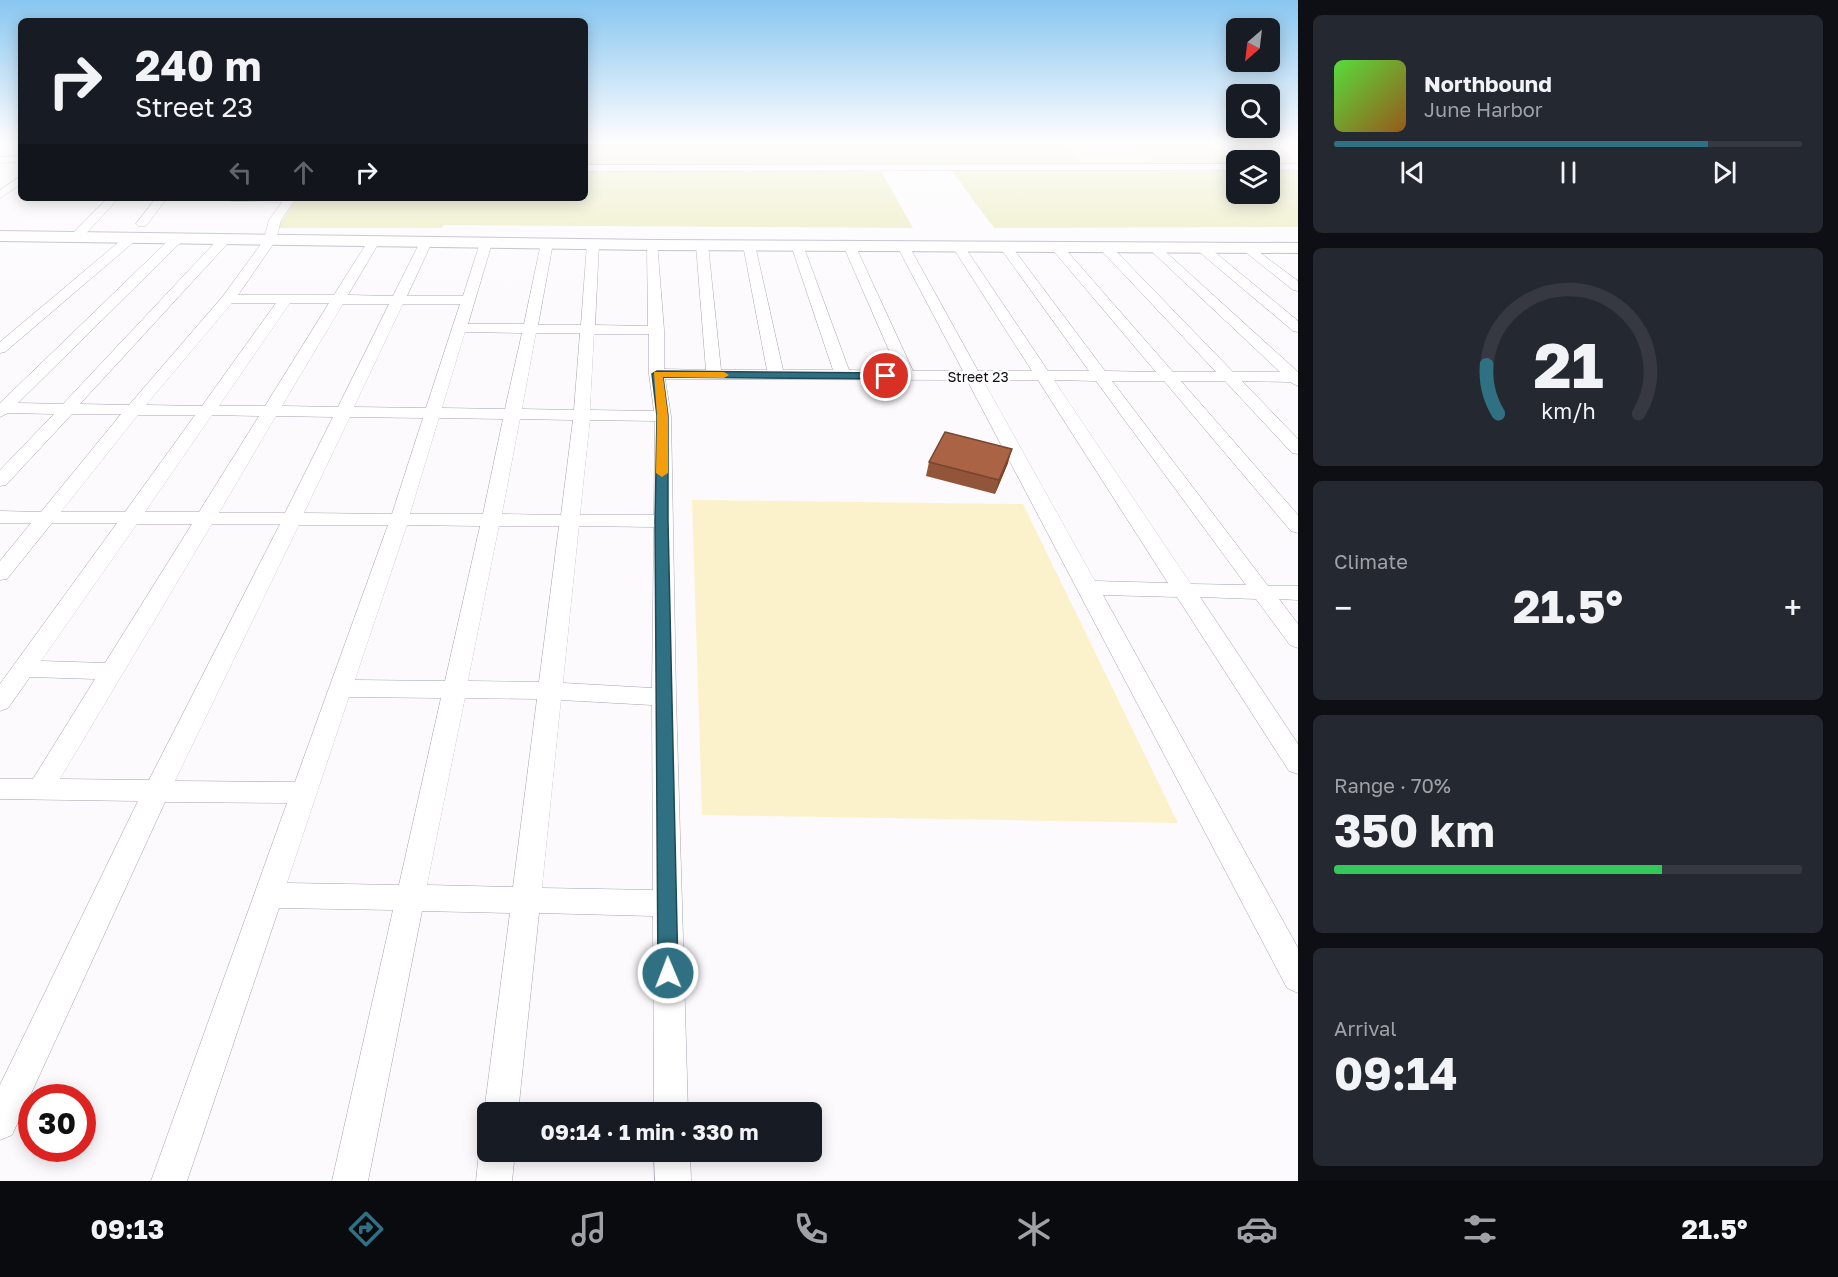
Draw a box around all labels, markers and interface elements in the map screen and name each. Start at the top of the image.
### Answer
north arrow [1226,18,1280,72]
map controls [1226,18,1280,204]
text: 240 m [135,40,261,90]
icon: right [36,42,114,120]
text: Northbound [1424,70,1552,97]
button: search [1226,84,1280,138]
text: Street 23 [135,91,253,123]
text: June Harbor [1424,97,1543,121]
button: layers [1226,150,1280,204]
icon: left [224,156,257,189]
icon: ahead [287,156,320,189]
icon: right [350,156,383,189]
icon: previous [1396,156,1429,189]
icon: pause [1552,156,1585,189]
icon: next [1708,156,1741,189]
text: 21 [1533,327,1603,402]
pin [860,350,911,401]
icon: arrive [869,359,902,392]
street label: Street 23 [947,368,1009,385]
text: km/h [1541,399,1595,425]
text: Climate [1334,549,1408,573]
text: 21.5° [1513,579,1623,633]
text: − [1334,588,1352,627]
text: + [1784,588,1802,627]
text: Range · 70% [1334,773,1451,797]
text: 350 km [1334,803,1495,857]
position arrow [636,941,700,1005]
text: Arrival [1334,1016,1397,1040]
text: 09:14 [1334,1046,1458,1100]
speed limit sign: 30 [18,1084,96,1162]
text: 09:14 · 1 min · 330 m [541,1118,758,1145]
icon: directions [345,1208,387,1250]
icon: music [568,1208,610,1250]
icon: phone [790,1208,832,1250]
icon: climate [1013,1208,1055,1250]
icon: car [1236,1208,1278,1250]
icon: filters [1459,1208,1501,1250]
text: 09:13 [90,1213,164,1245]
text: 21.5° [1682,1213,1748,1245]

